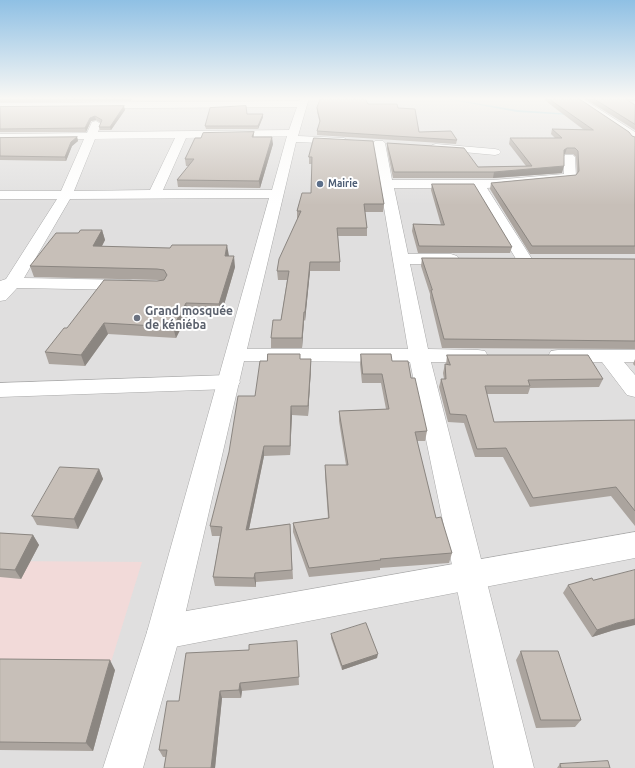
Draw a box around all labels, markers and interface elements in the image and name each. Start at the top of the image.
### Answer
place label: Mairie [328,178,358,190]
marker: Mairie [315,179,325,189]
place label: Grand mosquée de kéniéba [145,304,233,332]
marker: Grand mosquée de kéniéba [132,313,142,323]

